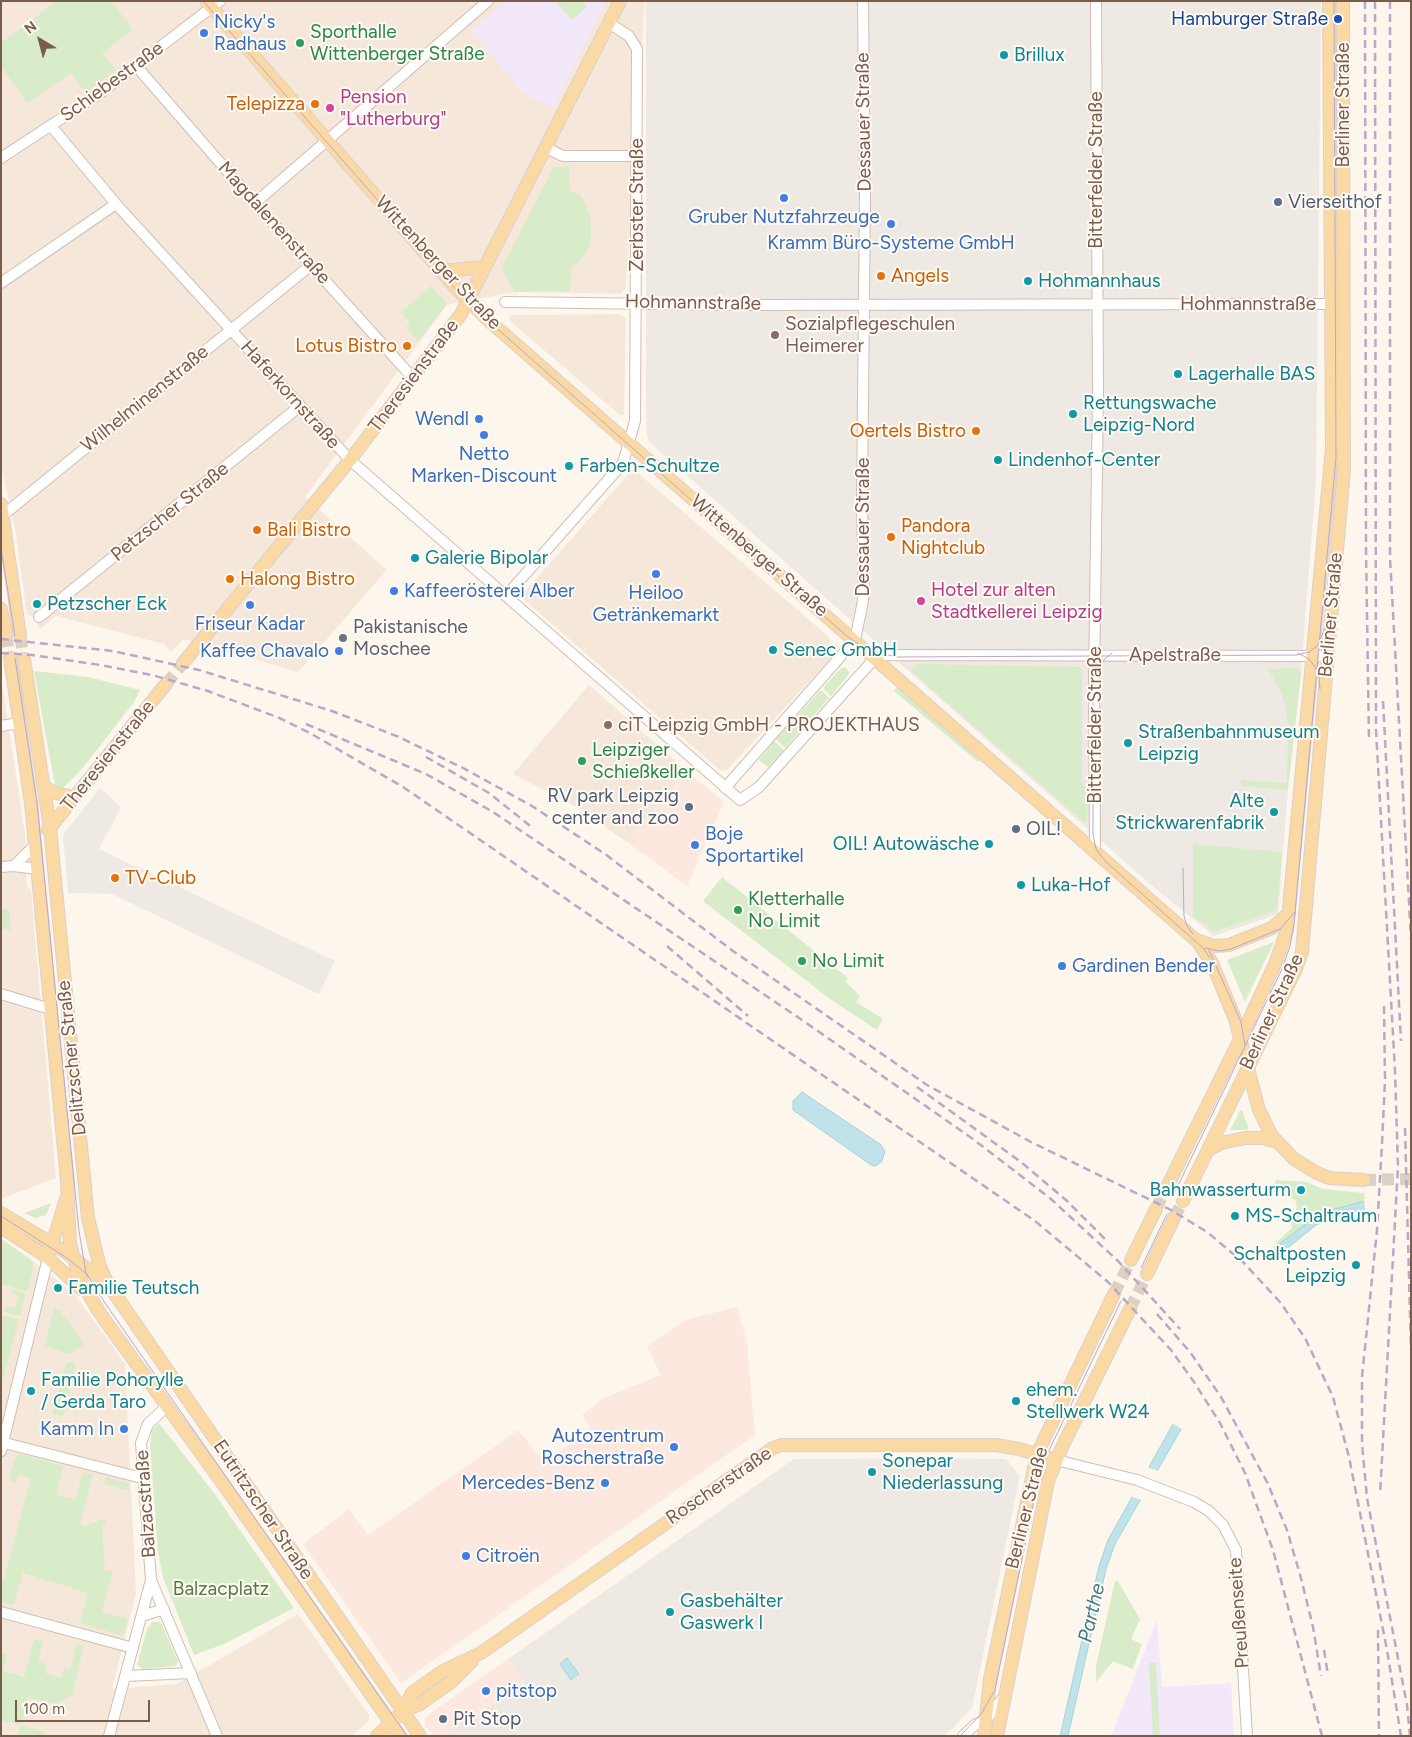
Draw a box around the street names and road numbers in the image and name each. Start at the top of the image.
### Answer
street label: Schiebestraße [56,37,168,127]
street label: Berliner Straße [1332,42,1354,168]
street label: Dessauer Straße [851,52,877,192]
street label: Bitterfelder Straße [1085,91,1107,249]
street label: Zerbster Straße [626,138,648,272]
street label: Magdalenenstraße [213,157,335,289]
street label: Wittenberger Straße [370,191,506,335]
street label: Hohmannstraße [625,290,761,316]
street label: Hohmannstraße [1180,293,1316,315]
street label: Theresienstraße [364,315,464,437]
street label: Haferkornstraße [235,336,345,454]
street label: Wilhelminenstraße [77,341,213,457]
street label: Petzscher Straße [106,458,234,566]
street label: Dessauer Straße [852,458,874,596]
street label: Wittenberger Straße [686,490,832,622]
street label: Berliner Straße [1314,552,1348,678]
street label: Apelstraße [1129,644,1221,666]
street label: Bitterfelder Straße [1084,646,1106,804]
street label: Theresienstraße [56,696,160,816]
street label: Berliner Straße [1235,950,1309,1074]
street label: Delitzscher Straße [53,979,91,1137]
street label: Eutritzscher Straße [208,1436,318,1584]
street label: Roscherstraße [662,1442,776,1530]
street label: Berliner Straße [1001,1445,1053,1571]
street label: Balzacstraße [131,1449,161,1559]
street label: Preußenseite [1224,1557,1254,1669]

